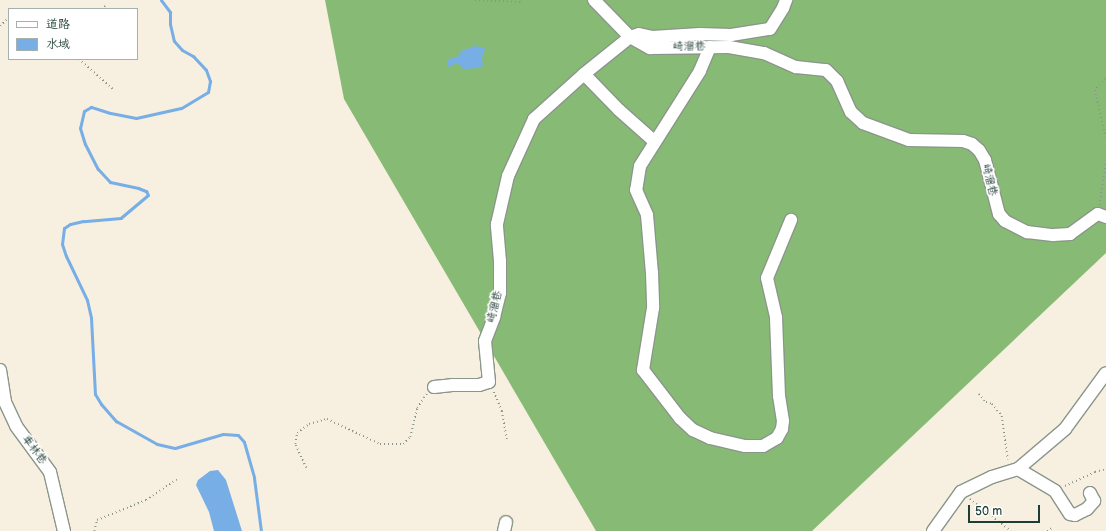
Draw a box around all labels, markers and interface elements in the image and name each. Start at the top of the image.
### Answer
legend [8,8,138,60]
text: 道路 [46,17,70,32]
text: 水域 [46,37,70,52]
street label: 崎溜巷 [672,40,706,54]
street label: 崎溜巷 [979,162,999,198]
street label: 崎溜巷 [485,289,505,325]
street label: 車林巷 [19,433,49,467]
scale bar [970,497,1042,523]
text: 50 m [975,504,1002,519]

